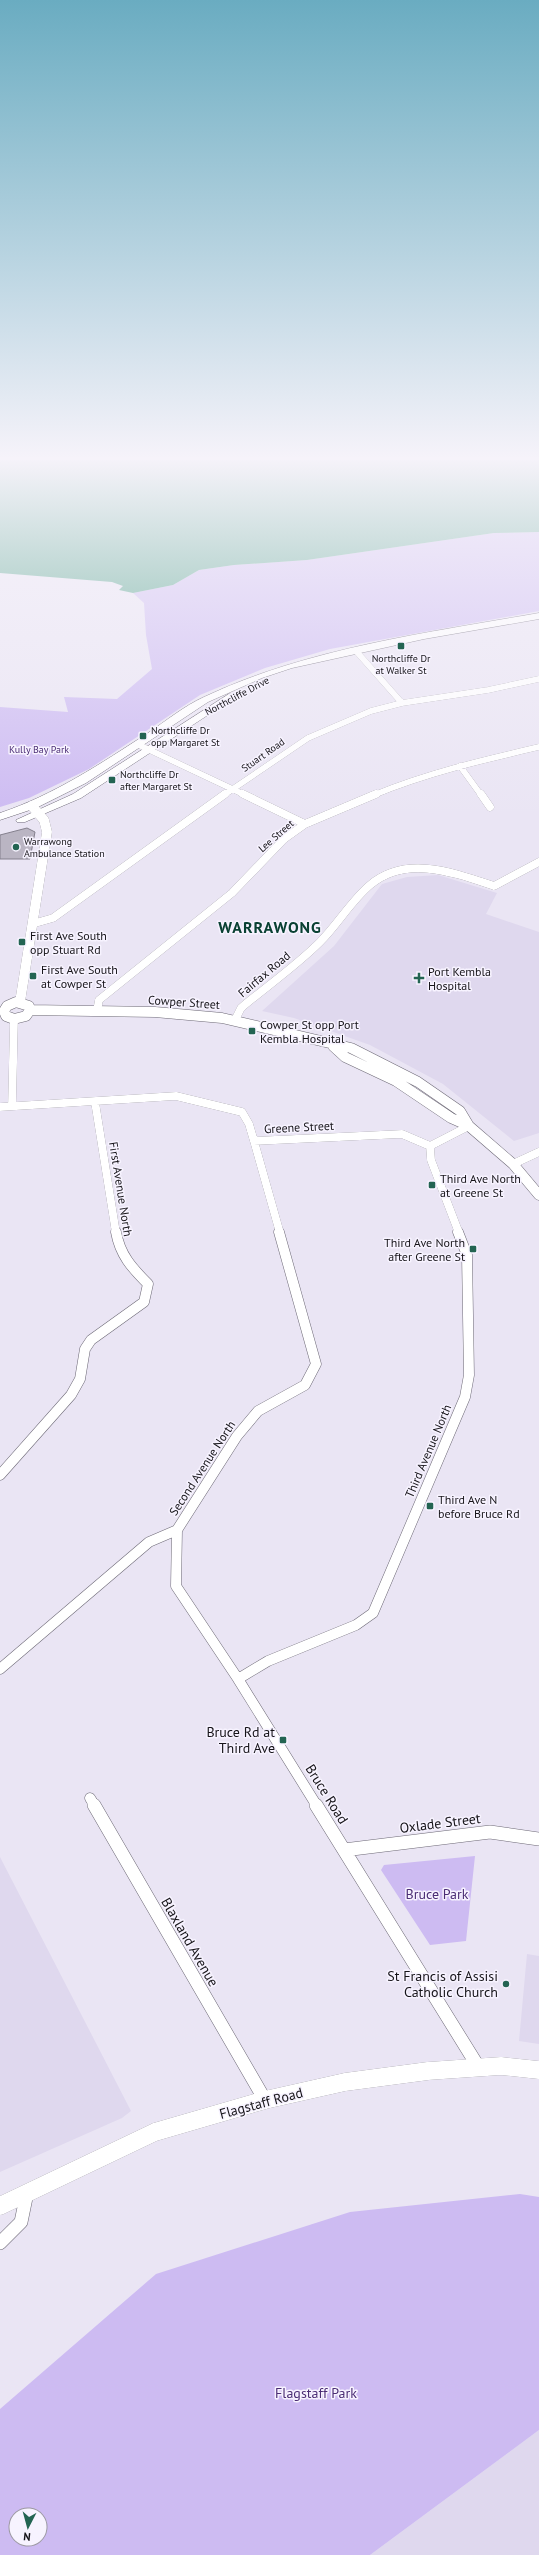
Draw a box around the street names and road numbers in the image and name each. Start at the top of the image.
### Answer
street label: Northcliffe Drive [203,674,271,718]
street label: Stuart Road [239,735,287,775]
street label: Lee Street [256,817,297,855]
street label: Fairfax Road [235,948,293,1000]
street label: Cowper Street [148,992,220,1012]
street label: Greene Street [264,1118,334,1136]
street label: First Avenue North [106,1141,136,1237]
street label: Third Avenue North [402,1402,454,1500]
street label: Second Avenue North [166,1418,238,1518]
street label: Bruce Road [302,1761,352,1827]
street label: Oxlade Street [398,1809,482,1837]
street label: Blaxland Avenue [157,1894,223,1990]
street label: Flagstaff Road [217,2083,305,2123]

